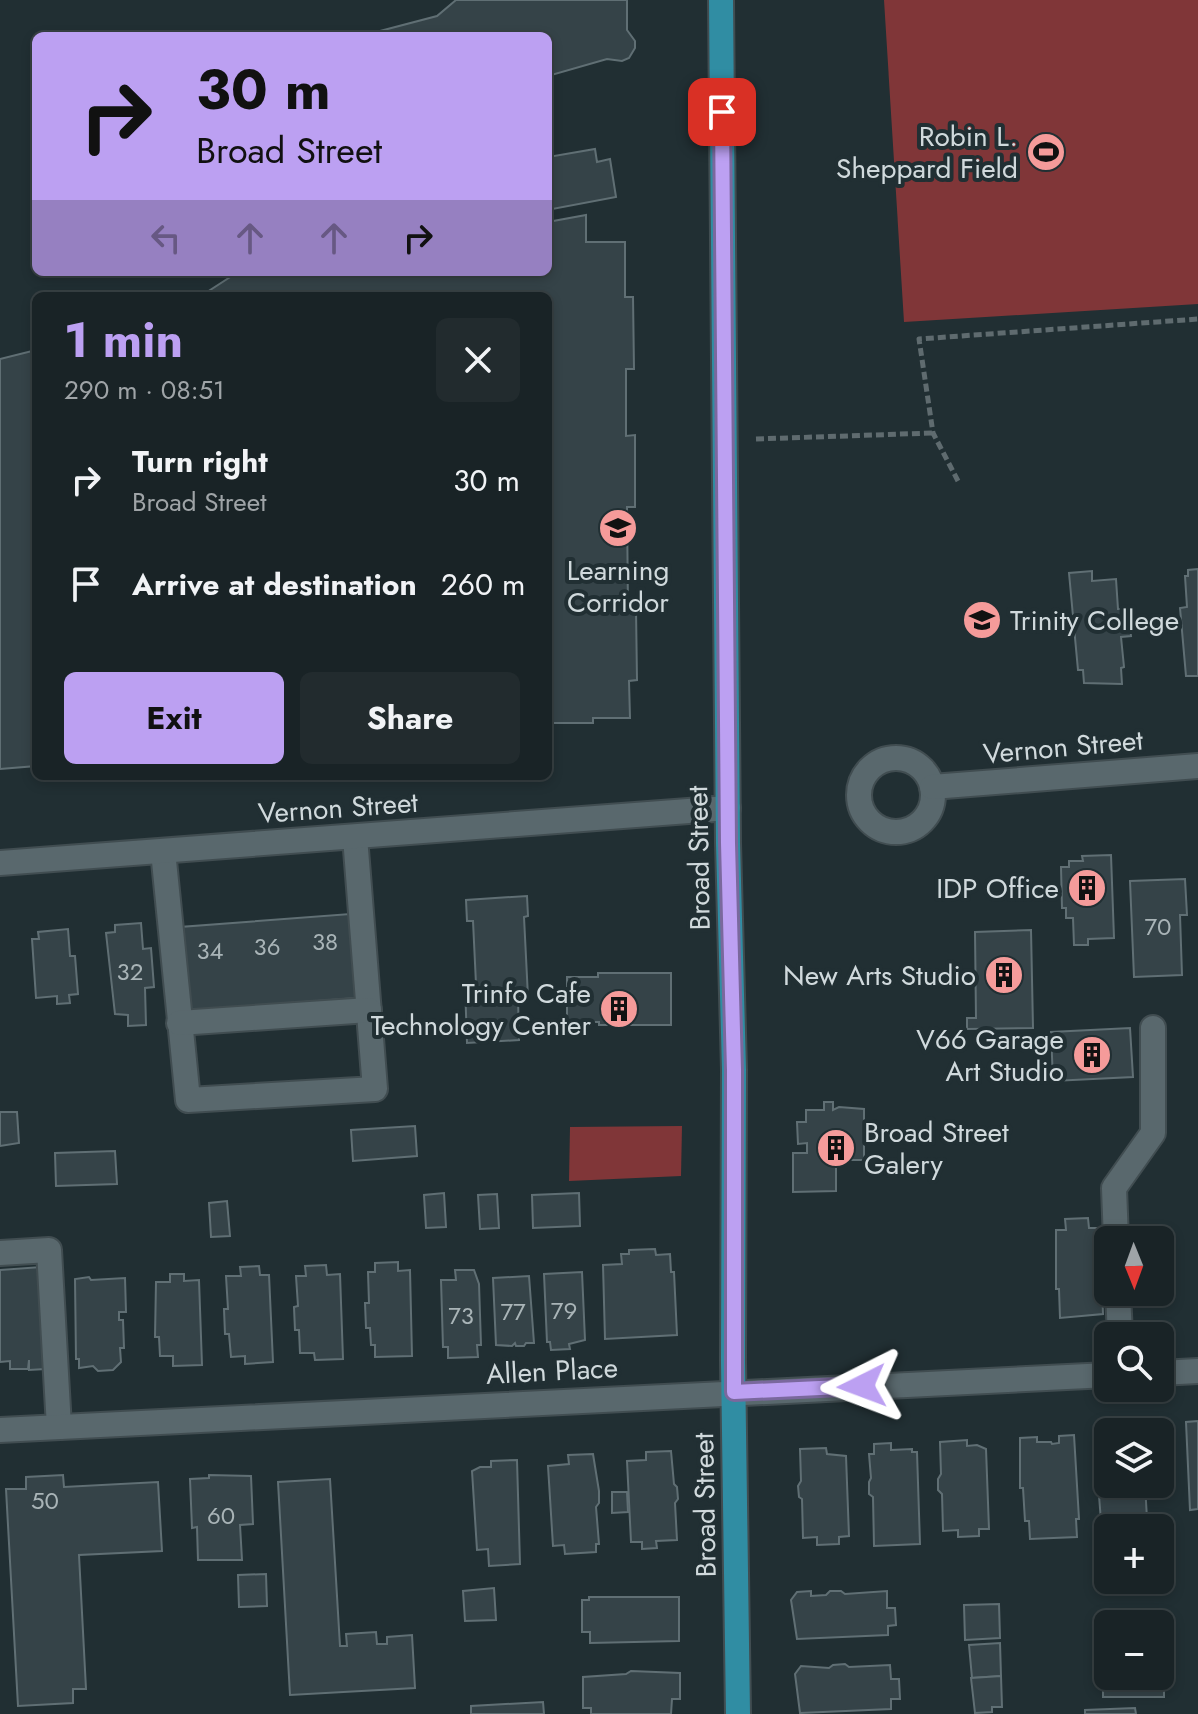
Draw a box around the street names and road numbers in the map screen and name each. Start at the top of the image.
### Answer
street label: Vernon Street [981,720,1145,774]
street label: Vernon Street [257,782,420,834]
street label: Broad Street [677,785,721,931]
street label: Allen Place [485,1347,619,1395]
street label: Broad Street [683,1432,727,1578]

